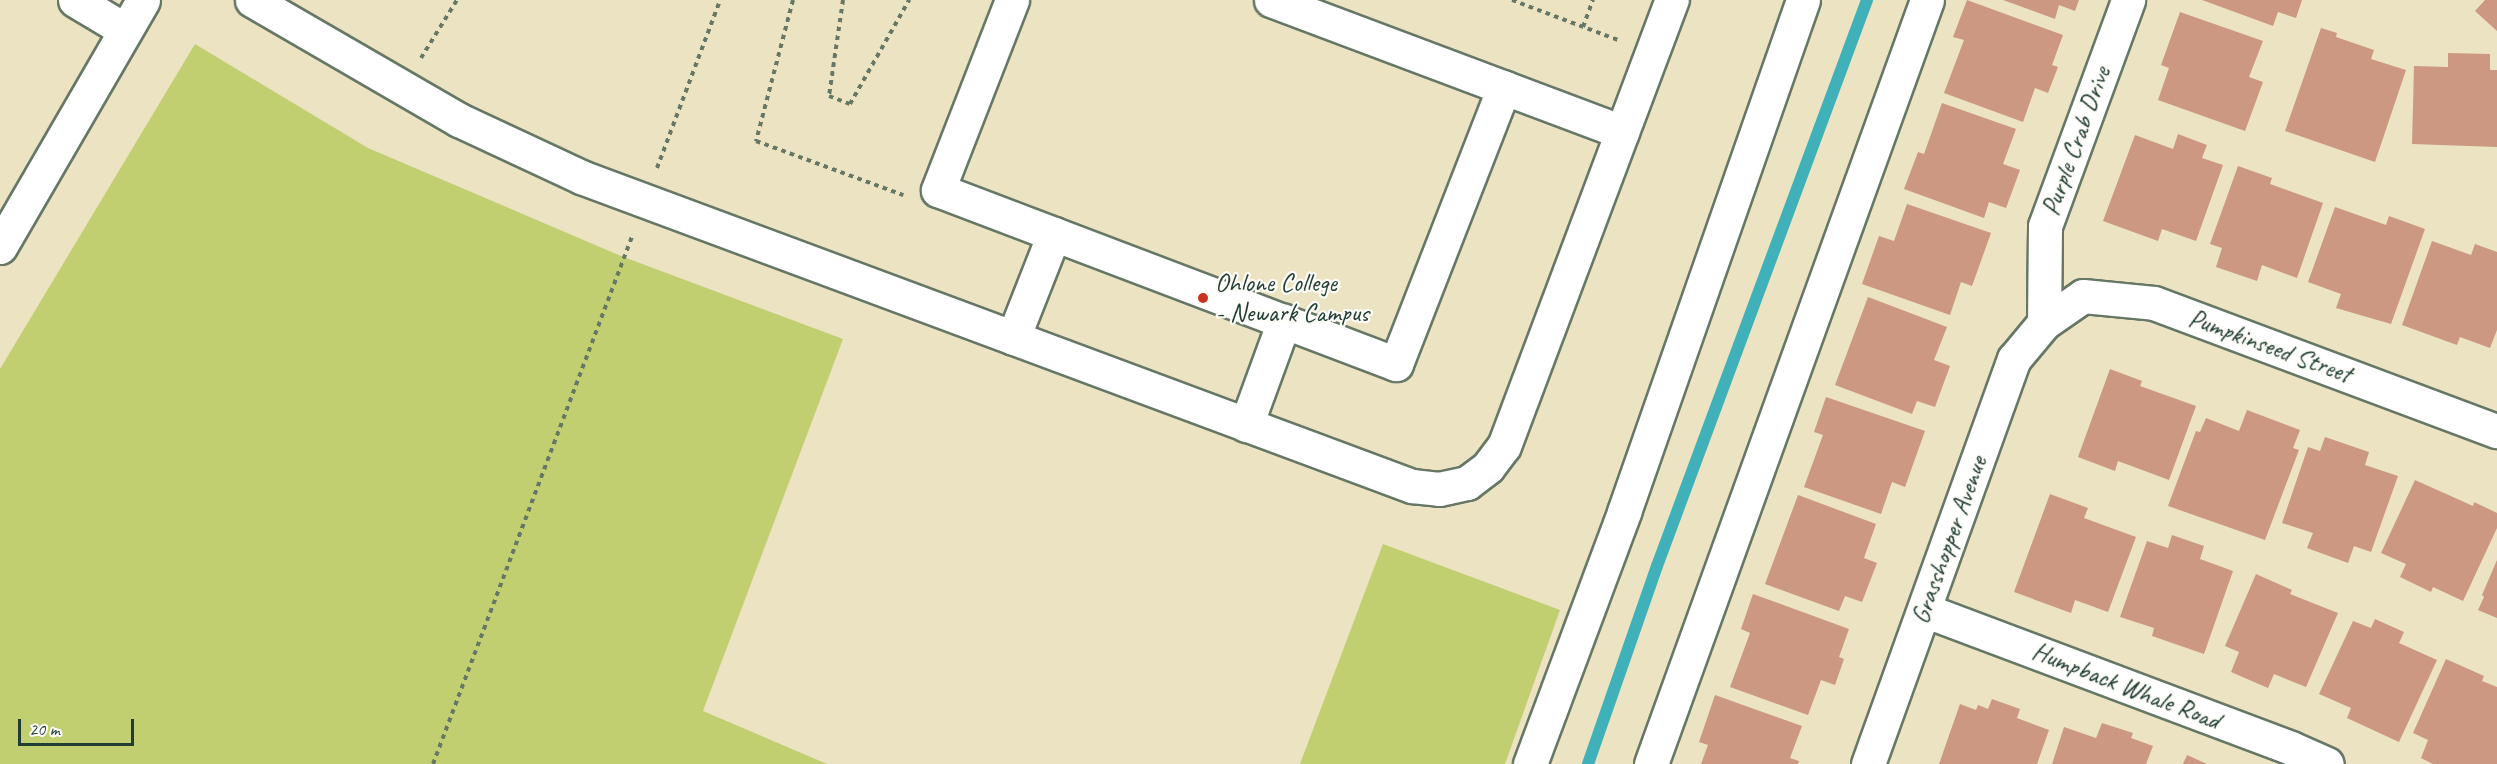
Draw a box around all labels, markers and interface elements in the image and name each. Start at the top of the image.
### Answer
street label: Purple Crab Drive [2035,62,2117,220]
place label: Ohlone College - Newark Campus [1215,267,1370,328]
marker: Ohlone College - Newark Campus [1196,291,1210,305]
street label: Pumpkinseed Street [2185,302,2355,390]
street label: Grasshopper Avenue [1904,452,1994,628]
street label: Humpback Whale Road [2027,635,2225,737]
scale bar [21,707,136,745]
text: 20 m [29,718,60,740]

